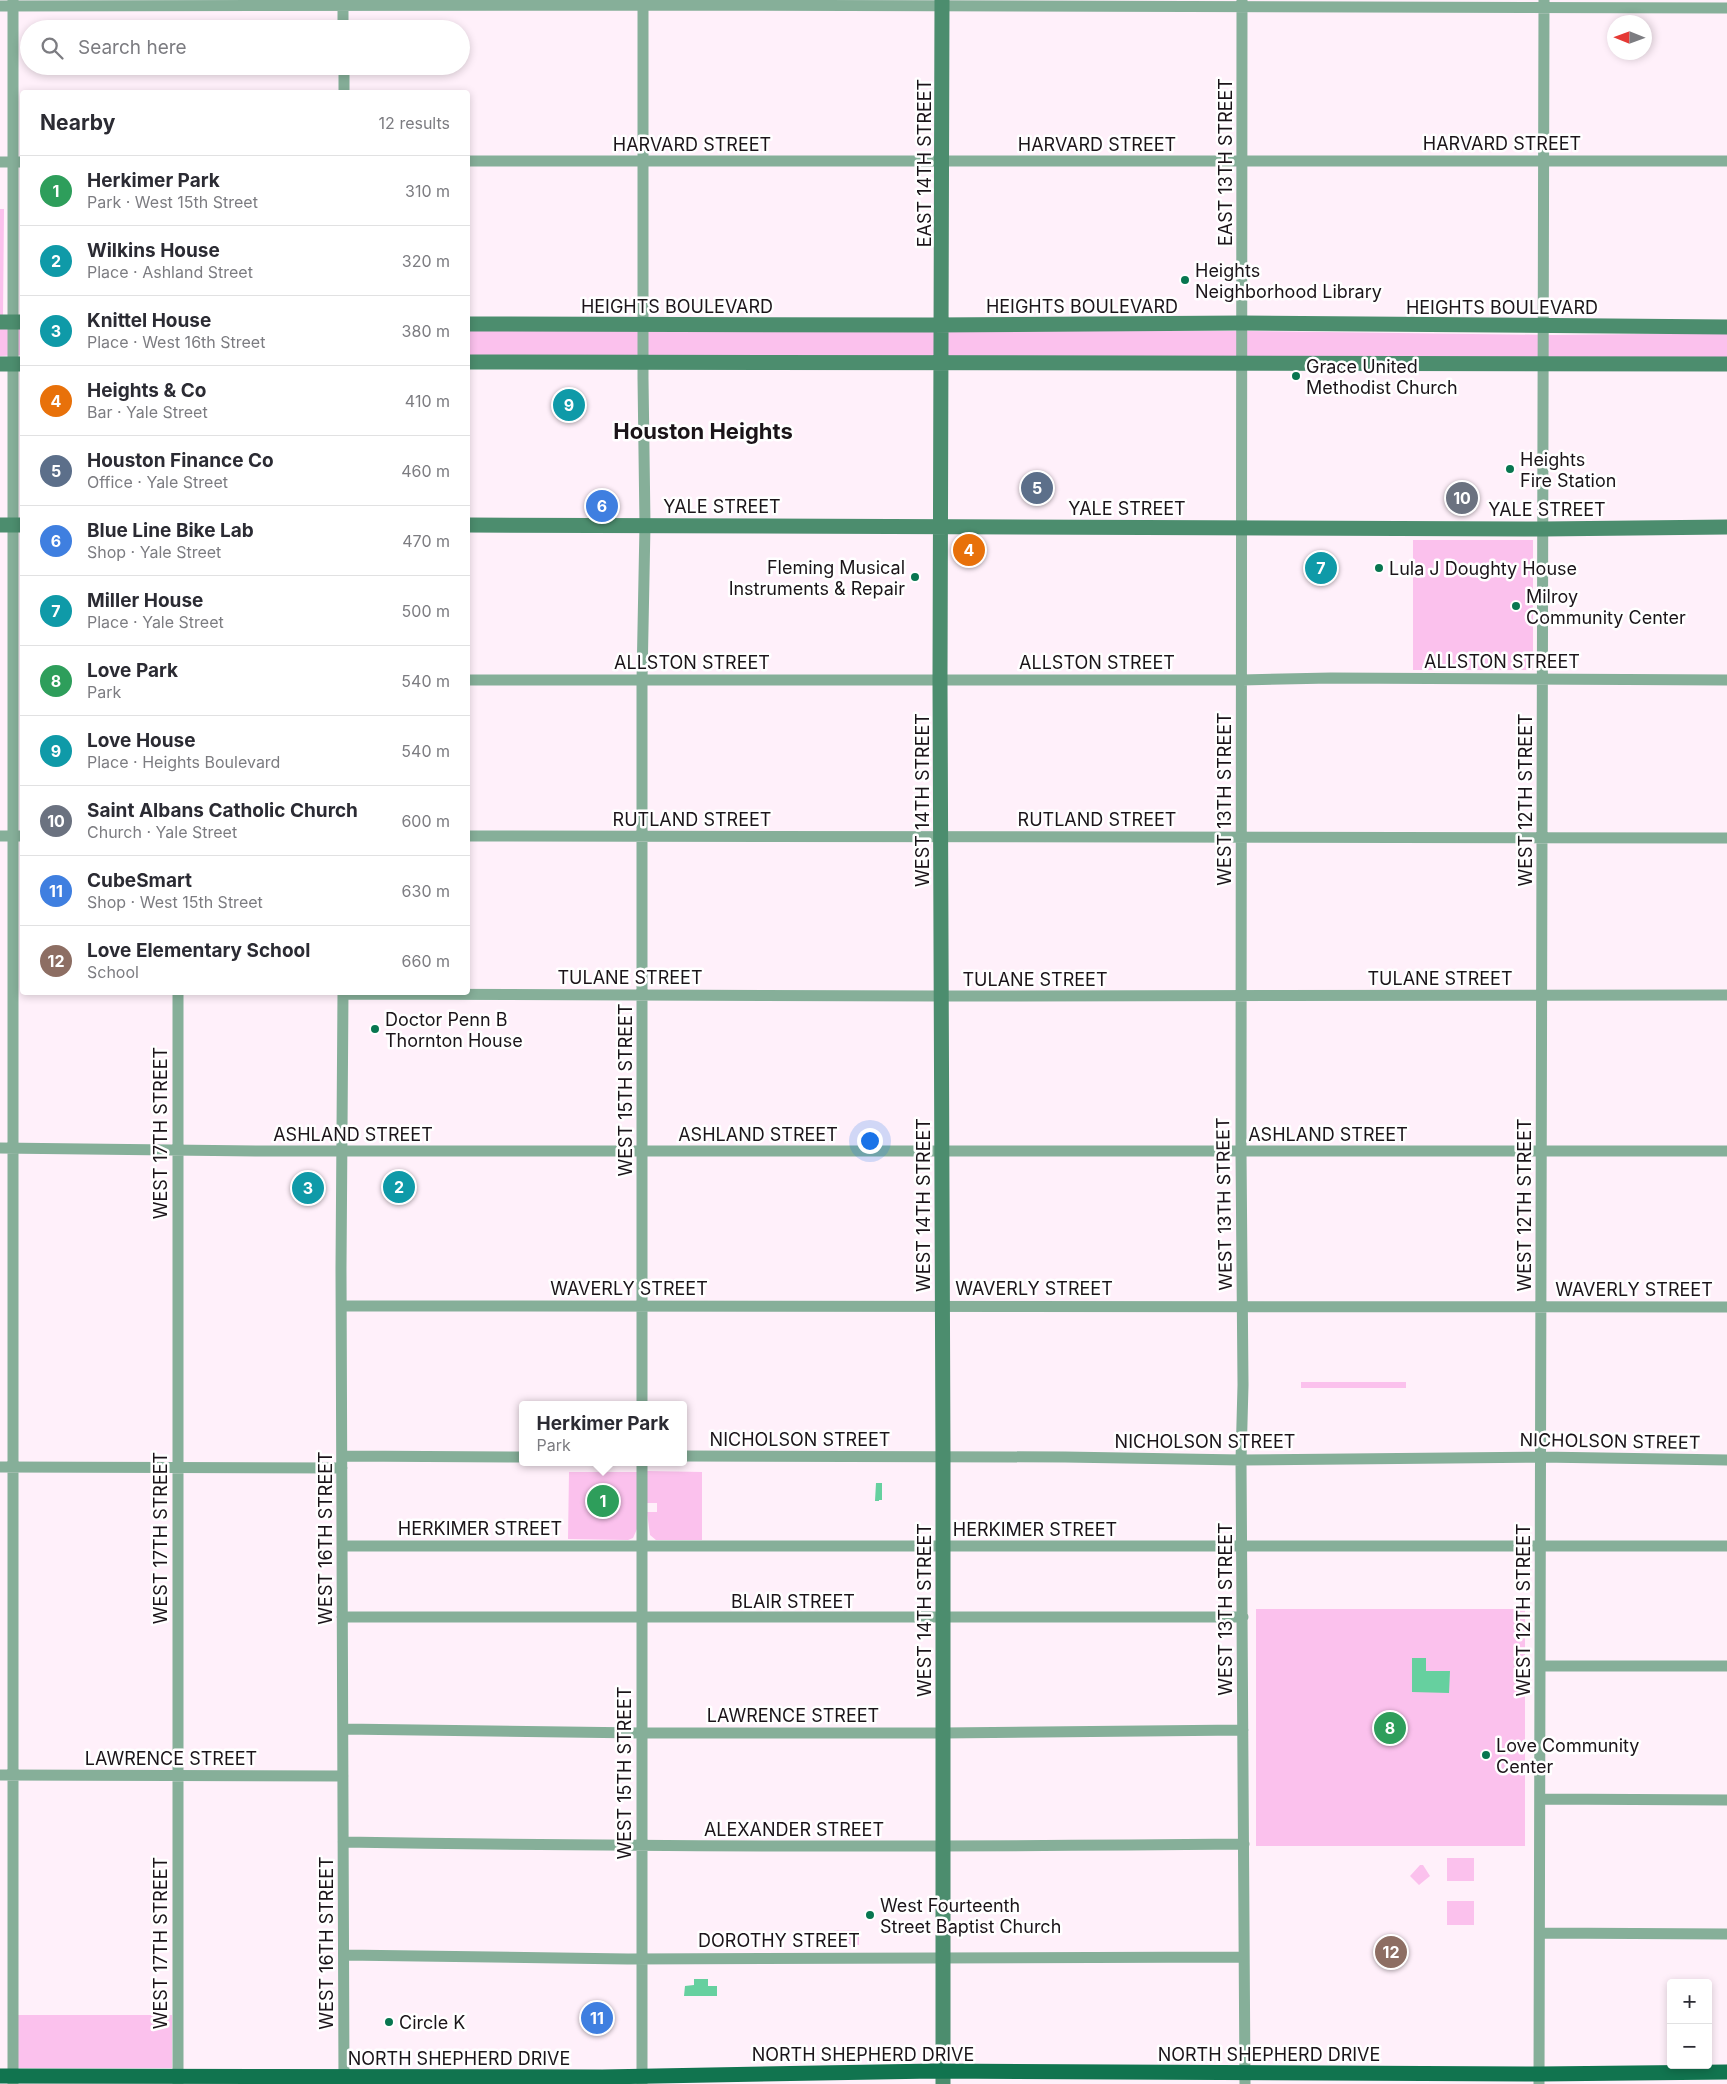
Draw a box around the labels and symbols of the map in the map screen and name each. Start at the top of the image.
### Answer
north arrow [1607,15,1652,60]
street label: EAST 13TH STREET [1215,78,1236,246]
street label: EAST 14TH STREET [914,79,935,247]
street label: HARVARD STREET [1423,133,1581,154]
street label: HARVARD STREET [613,134,771,155]
street label: HARVARD STREET [1018,134,1176,155]
place label: Heights Neighborhood Library [1195,260,1382,302]
marker: Heights Neighborhood Library [1179,274,1191,286]
street label: HEIGHTS BOULEVARD [581,296,773,317]
street label: HEIGHTS BOULEVARD [986,296,1178,317]
street label: HEIGHTS BOULEVARD [1406,297,1598,318]
place label: Grace United Methodist Church [1306,356,1458,398]
marker: Grace United Methodist Church [1290,370,1302,382]
pin: 9 [553,386,585,424]
district label: Houston Heights [613,418,793,444]
place label: Heights Fire Station [1520,449,1616,491]
marker: Heights Fire Station [1504,463,1516,475]
pin: 5 [1021,469,1053,507]
pin: 10 [1446,479,1478,517]
pin: 6 [586,487,618,525]
street label: YALE STREET [663,496,781,517]
street label: YALE STREET [1068,498,1186,519]
street label: YALE STREET [1488,499,1606,520]
pin: 4 [953,531,985,569]
pin: 7 [1305,549,1337,587]
place label: Fleming Musical Instruments & Repair [729,557,905,599]
place label: Lula J Doughty House [1389,558,1577,579]
marker: Lula J Doughty House [1373,562,1385,574]
marker: Fleming Musical Instruments & Repair [909,571,921,583]
place label: Milroy Community Center [1526,586,1686,628]
marker: Milroy Community Center [1510,600,1522,612]
street label: ALLSTON STREET [1424,651,1580,672]
street label: ALLSTON STREET [614,652,770,673]
street label: ALLSTON STREET [1019,652,1175,673]
street label: WEST 13TH STREET [1214,712,1235,886]
street label: WEST 14TH STREET [912,713,933,887]
street label: WEST 12TH STREET [1515,713,1536,887]
street label: RUTLAND STREET [613,809,771,830]
street label: RUTLAND STREET [1018,809,1176,830]
street label: TULANE STREET [557,967,703,988]
street label: TULANE STREET [1367,968,1513,989]
street label: TULANE STREET [962,969,1108,990]
street label: WEST 15TH STREET [615,1003,636,1177]
place label: Doctor Penn B Thornton House [385,1009,523,1051]
marker: Doctor Penn B Thornton House [369,1023,381,1035]
street label: WEST 17TH STREET [150,1047,171,1219]
street label: WEST 13TH STREET [1212,1117,1236,1291]
street label: WEST 14TH STREET [913,1118,934,1292]
street label: WEST 12TH STREET [1514,1118,1535,1292]
street label: ASHLAND STREET [273,1124,433,1145]
street label: ASHLAND STREET [678,1124,838,1145]
street label: ASHLAND STREET [1248,1124,1408,1145]
your location [857,1128,883,1154]
pin: 2 [383,1168,415,1206]
pin: 3 [292,1169,324,1207]
street label: WAVERLY STREET [550,1278,708,1299]
street label: WAVERLY STREET [955,1278,1113,1299]
street label: WAVERLY STREET [1555,1279,1713,1300]
street label: NICHOLSON STREET [710,1429,890,1450]
street label: NICHOLSON STREET [1519,1429,1701,1453]
street label: NICHOLSON STREET [1115,1431,1295,1452]
street label: WEST 16TH STREET [315,1451,336,1625]
street label: WEST 17TH STREET [150,1452,171,1624]
pin: 1 [587,1482,619,1520]
street label: HERKIMER STREET [398,1518,562,1539]
street label: HERKIMER STREET [953,1519,1117,1540]
street label: WEST 13TH STREET [1215,1522,1236,1696]
street label: WEST 14TH STREET [914,1523,935,1697]
street label: WEST 12TH STREET [1513,1523,1534,1697]
street label: BLAIR STREET [731,1591,855,1612]
street label: WEST 15TH STREET [614,1686,635,1860]
street label: LAWRENCE STREET [707,1705,879,1726]
pin: 8 [1374,1709,1406,1747]
place label: Love Community Center [1496,1735,1639,1777]
street label: LAWRENCE STREET [85,1748,257,1769]
marker: Love Community Center [1480,1749,1492,1761]
street label: ALEXANDER STREET [704,1819,884,1840]
street label: WEST 16TH STREET [316,1856,337,2030]
street label: WEST 17TH STREET [150,1857,171,2029]
place label: West Fourteenth Street Baptist Church [880,1895,1061,1937]
marker: West Fourteenth Street Baptist Church [864,1909,876,1921]
street label: DOROTHY STREET [698,1930,860,1951]
pin: 12 [1375,1933,1407,1971]
pin: 11 [581,1999,613,2037]
place label: Circle K [399,2012,465,2033]
marker: Circle K [383,2016,395,2028]
street label: NORTH SHEPHERD DRIVE [752,2044,974,2065]
street label: NORTH SHEPHERD DRIVE [1158,2044,1380,2065]
street label: NORTH SHEPHERD DRIVE [348,2048,570,2069]

